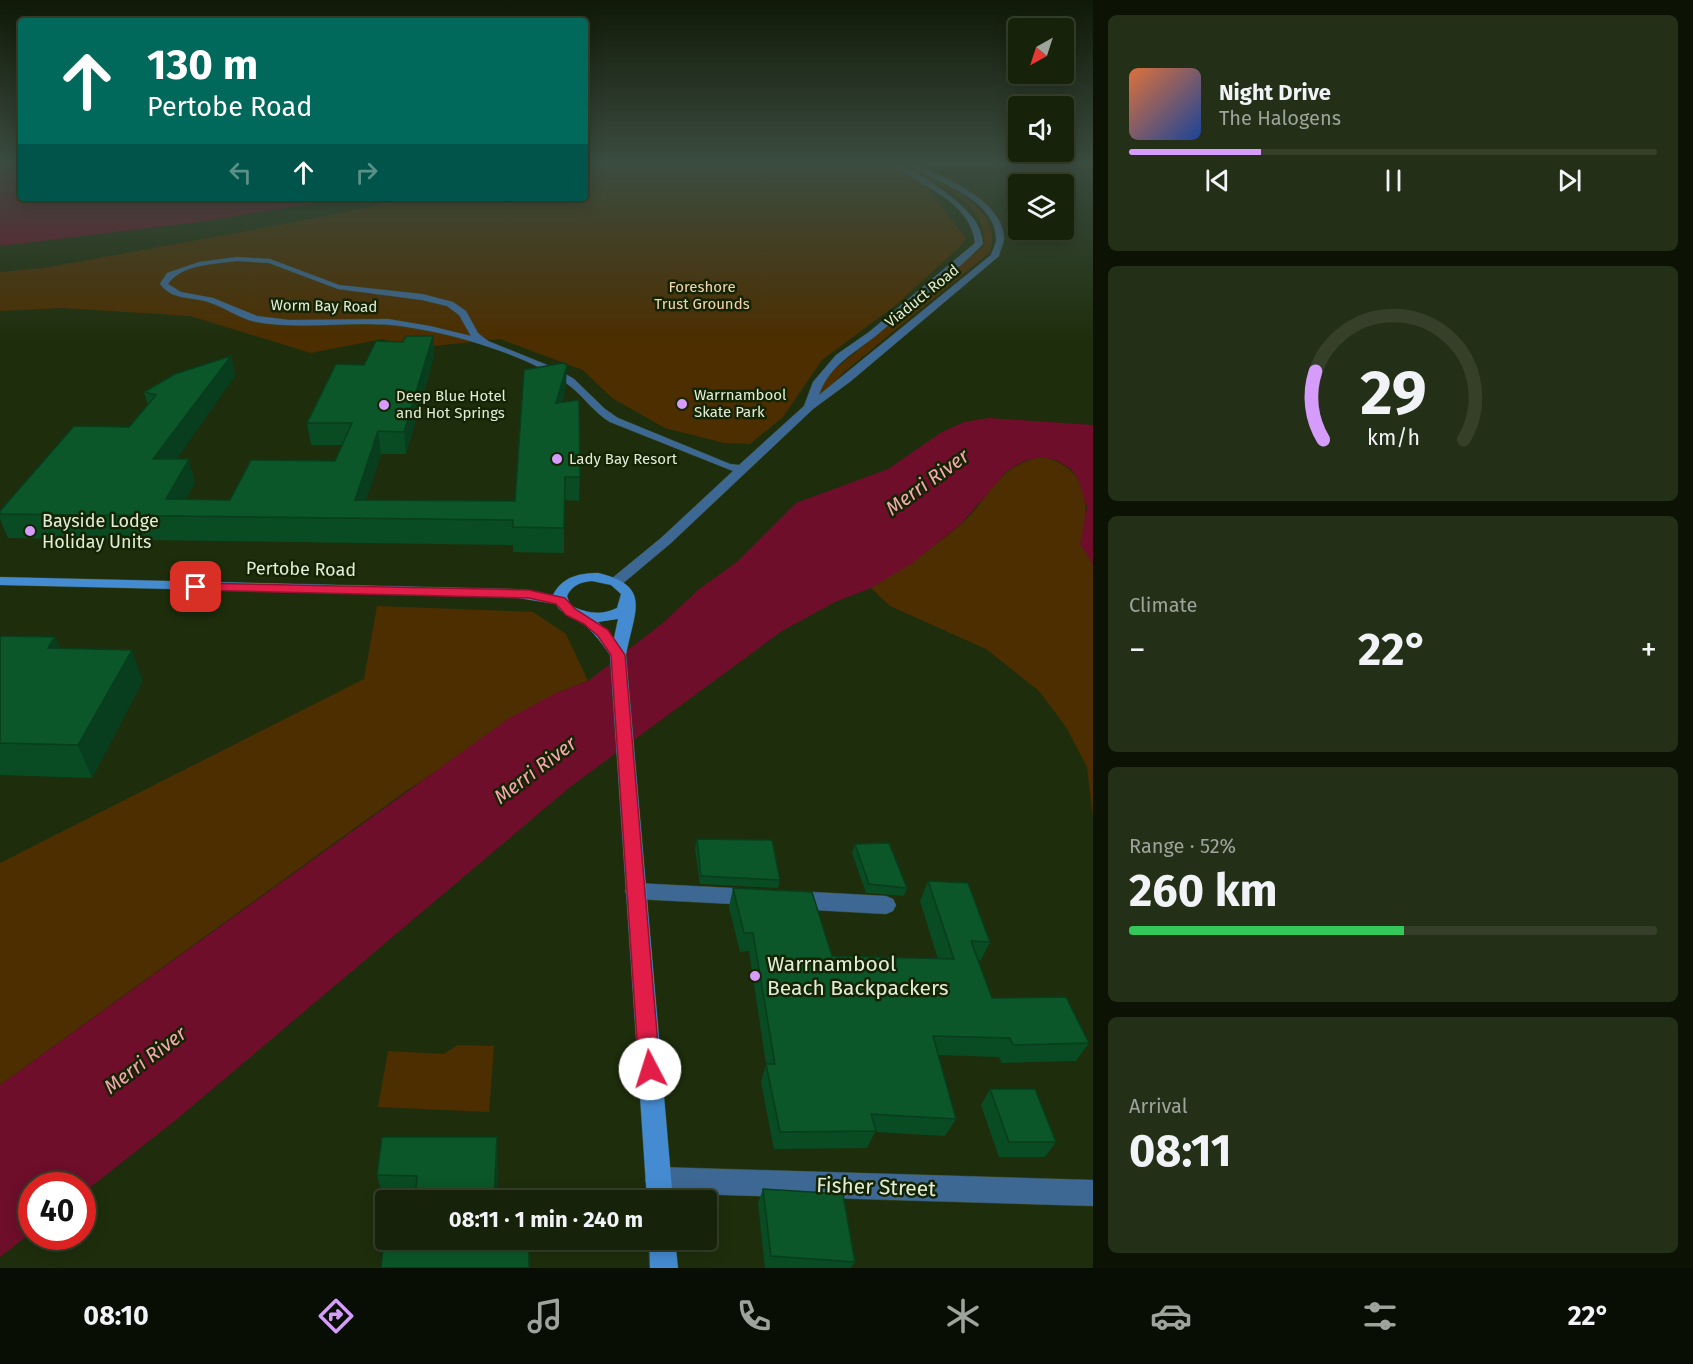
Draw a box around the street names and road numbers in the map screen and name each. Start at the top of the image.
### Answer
street label: Viaduct Road [882,261,962,331]
street label: Worm Bay Road [271,296,377,316]
street label: Pertobe Road [246,557,356,581]
street label: Fisher Street [816,1172,937,1202]

